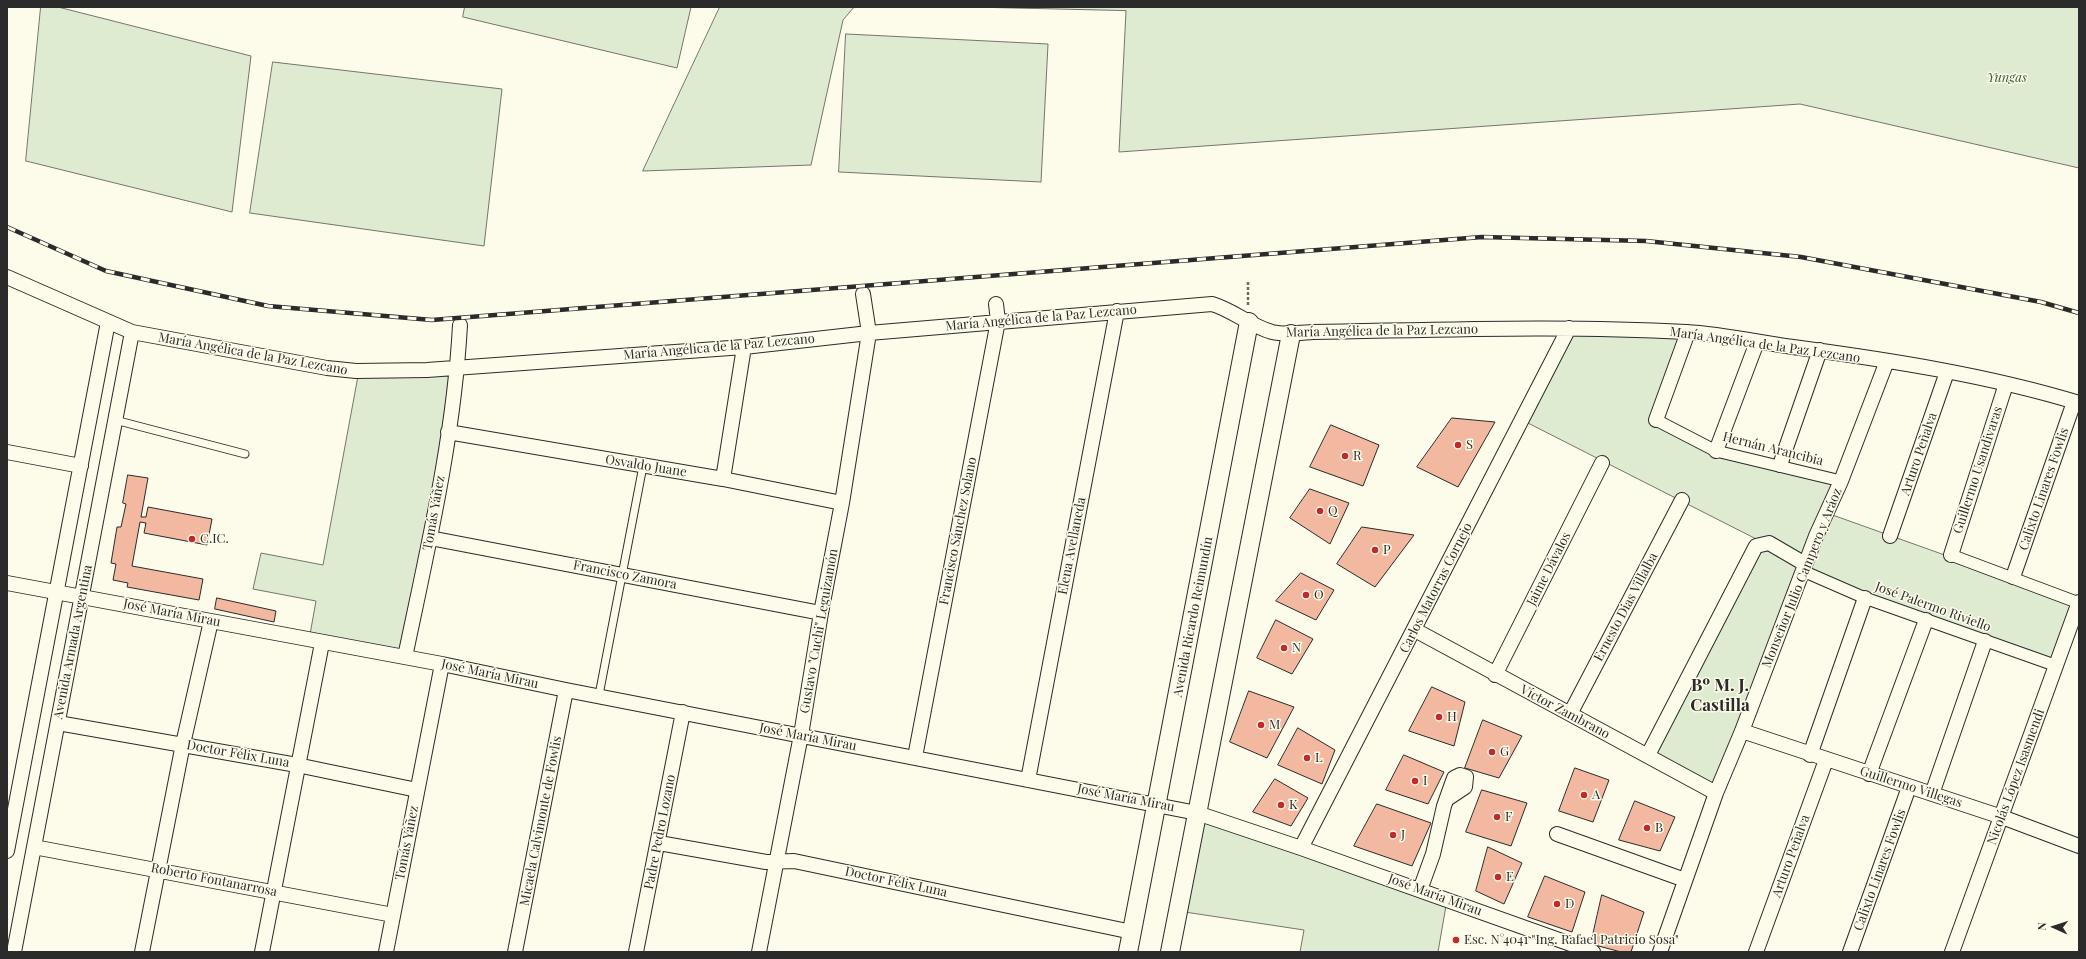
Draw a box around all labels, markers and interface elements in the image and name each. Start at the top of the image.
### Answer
park label: Yungas [1987,70,2027,86]
street label: María Angélica de la Paz Lezcano [945,302,1137,334]
street label: María Angélica de la Paz Lezcano [1286,322,1478,340]
street label: María Angélica de la Paz Lezcano [1669,324,1861,366]
street label: María Angélica de la Paz Lezcano [157,330,349,378]
street label: María Angélica de la Paz Lezcano [623,331,815,363]
street label: Guillermo Usandivaras [1950,404,2006,536]
street label: Arturo Peñalva [1898,410,1940,498]
street label: Calixto Linares Fowlis [2016,426,2072,552]
street label: Hernán Arancibia [1721,429,1825,469]
place label: S [1466,437,1473,453]
marker: S [1453,440,1463,450]
place label: R [1353,448,1361,464]
marker: R [1340,451,1350,461]
street label: Osvaldo Juane [604,452,688,480]
street label: Francisco Sánchez Solano [936,456,980,606]
street label: Tomás Yáñez [420,474,448,552]
street label: Monseñor Julio Campero y Aráoz [1759,486,1845,670]
street label: Elena Avellaneda [1055,496,1089,596]
place label: Q [1328,503,1338,519]
marker: Q [1315,506,1325,516]
street label: Carlos Matorras Cornejo [1396,520,1476,656]
street label: Jaime Dávalos [1524,530,1574,608]
place label: C.IC. [200,531,229,547]
marker: C.IC. [187,534,197,544]
street label: Avenida Ricardo Reimundín [1170,535,1216,699]
place label: P [1383,542,1391,558]
marker: P [1370,545,1380,555]
street label: Gustavo "Cuchi" Leguizamón [797,547,841,715]
street label: Ernesto Dias Villalba [1591,550,1661,664]
street label: Francisco Zamora [572,557,678,593]
street label: Avenida Armada Argentina [50,564,96,720]
street label: José Palermo Riviello [1873,579,1993,635]
place label: O [1314,587,1324,603]
marker: O [1301,590,1311,600]
street label: José María Mirau [122,596,222,630]
place label: N [1292,640,1301,656]
marker: N [1279,643,1289,653]
street label: José María Mirau [440,656,540,692]
district label: Bº M. J. Castilla [1686,676,1754,716]
street label: Víctor Zambrano [1518,682,1612,742]
street label: Nicolás López Isasmendi [1984,707,2048,847]
place label: H [1447,709,1457,725]
marker: H [1434,712,1444,722]
place label: M [1269,717,1280,733]
street label: José María Mirau [758,720,858,754]
marker: M [1256,720,1266,730]
street label: Micaela Calvimonte de Fowlis [517,735,565,907]
street label: Doctor Félix Luna [185,737,291,771]
place label: G [1500,744,1509,760]
marker: G [1487,747,1497,757]
place label: L [1315,750,1323,766]
marker: L [1302,753,1312,763]
street label: Guillermo Villegas [1858,763,1964,811]
street label: Padre Pedro Lozano [641,773,679,891]
place label: I [1423,773,1427,789]
marker: I [1410,776,1420,786]
street label: José María Mirau [1076,781,1176,815]
place label: A [1592,787,1600,803]
marker: A [1579,790,1589,800]
place label: K [1289,797,1298,813]
marker: K [1276,800,1286,810]
street label: Tomás Yáñez [392,804,422,882]
street label: Calixto Linares Fowlis [1851,807,1909,933]
place label: F [1505,809,1512,825]
marker: F [1492,812,1502,822]
street label: Arturo Peñalva [1769,813,1813,899]
place label: B [1655,820,1663,836]
marker: B [1642,823,1652,833]
place label: J [1401,827,1405,843]
marker: J [1388,830,1398,840]
street label: Roberto Fontanarrosa [150,860,278,900]
street label: Doctor Félix Luna [843,864,949,900]
place label: E [1506,869,1514,885]
street label: José María Mirau [1386,871,1484,919]
marker: E [1493,872,1503,882]
place label: D [1565,896,1574,912]
marker: D [1552,899,1562,909]
north arrow [2034,907,2074,947]
text: N [2034,922,2049,931]
place label: Esc. N°4041 "Ing. Rafael Patricio Sosa" [1464,932,1679,948]
marker: Esc. N°4041 "Ing. Rafael Patricio Sosa" [1451,935,1461,945]

